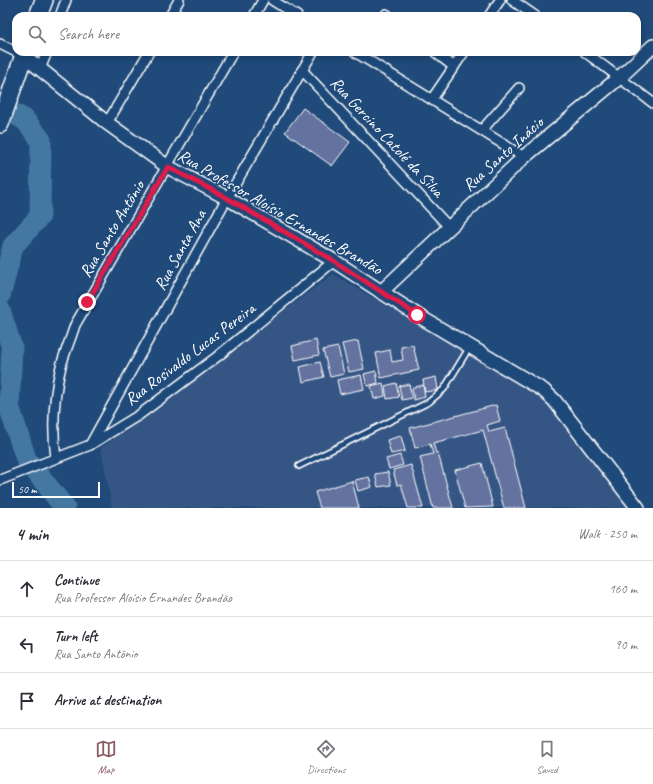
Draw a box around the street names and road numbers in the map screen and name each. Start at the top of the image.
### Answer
street label: Rua Gercino Catolé da Silva [326,72,450,203]
street label: Rua Santo Inácio [458,111,549,196]
street label: Rua Professor Aloísio Ernandes Brandão [174,145,387,280]
street label: Rua Santo Antônio [75,175,150,281]
street label: Rua Santa Ana [149,205,211,294]
street label: Rua Rosivaldo Lucas Pereira [121,297,261,410]

